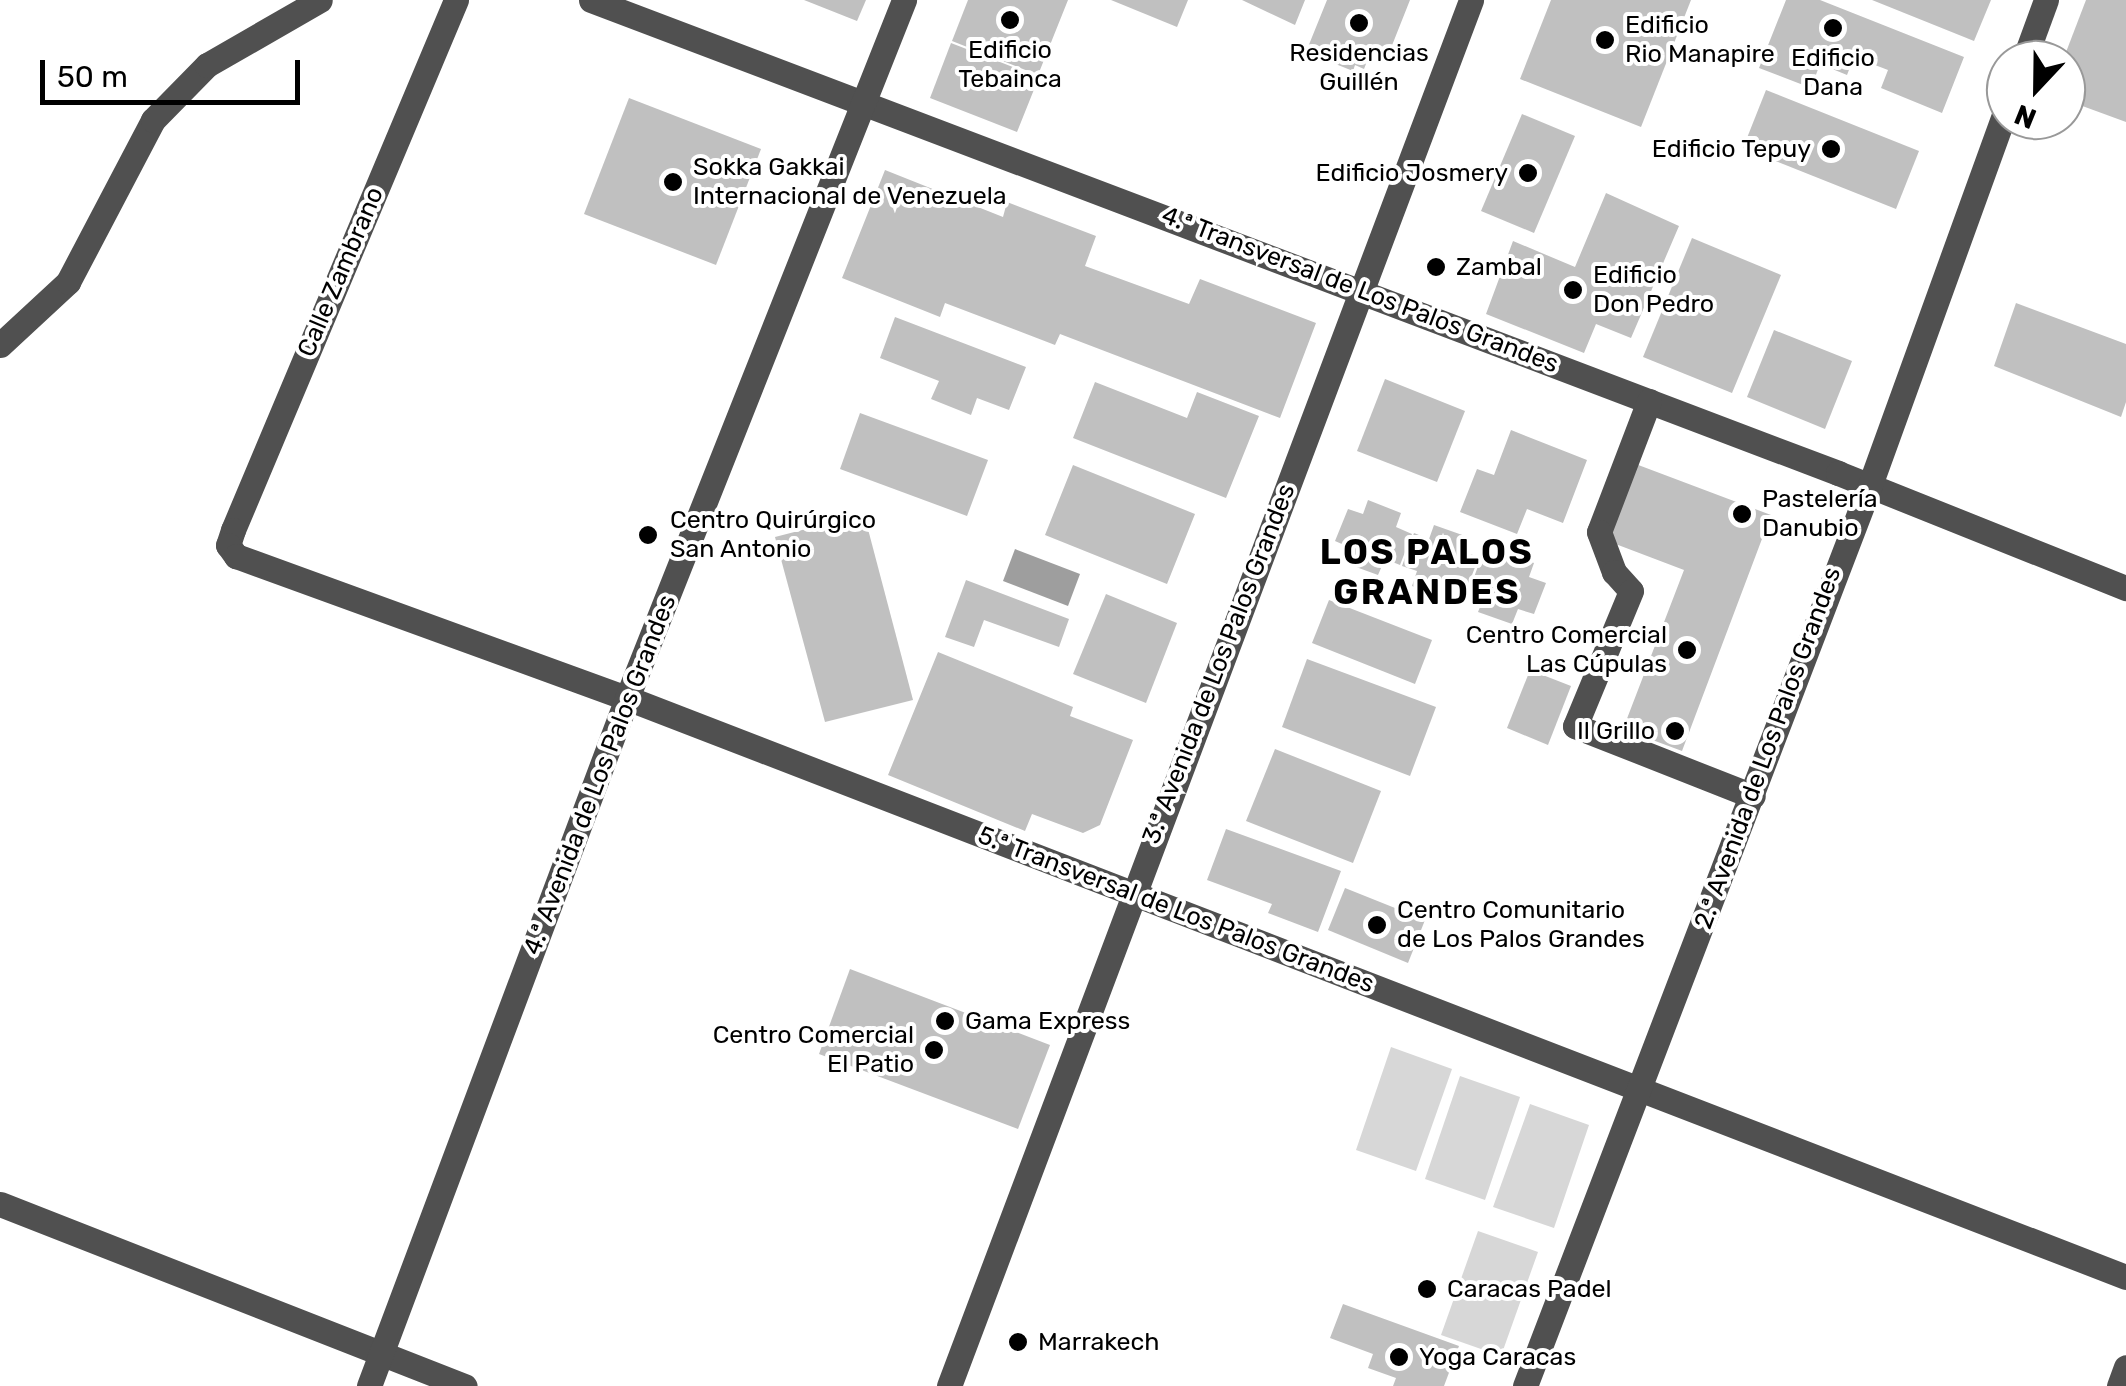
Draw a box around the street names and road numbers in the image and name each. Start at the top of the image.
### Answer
street label: Calle Zambrano [292,183,390,361]
street label: 4.ª Transversal de Los Palos Grandes [1157,200,1563,380]
street label: 3.ª Avenida de Los Palos Grandes [1136,479,1302,849]
street label: 2.ª Avenida de Los Palos Grandes [1688,563,1848,933]
street label: 4.ª Avenida de Los Palos Grandes [517,590,683,960]
street label: 5.ª Transversal de Los Palos Grandes [973,820,1379,1000]

